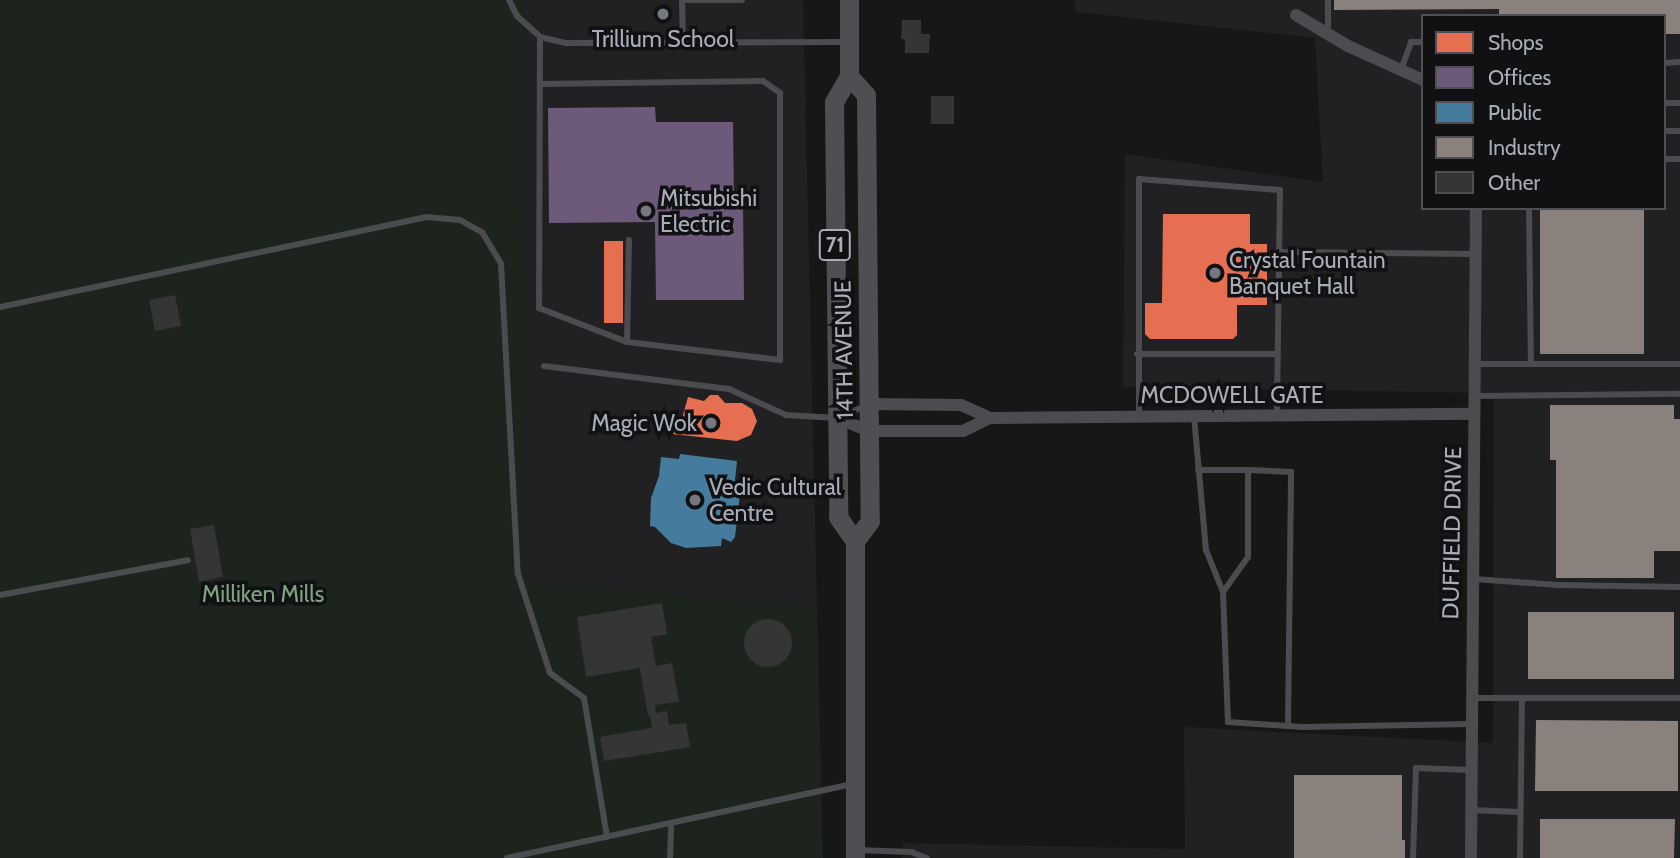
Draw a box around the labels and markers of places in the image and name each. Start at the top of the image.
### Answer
marker: Trillium School [655,6,671,22]
place label: Trillium School [592,25,734,53]
place label: Mitsubishi Electric [660,184,757,238]
marker: Mitsubishi Electric [638,203,654,219]
place label: Crystal Fountain Banquet Hall [1229,246,1386,300]
marker: Crystal Fountain Banquet Hall [1207,265,1223,281]
place label: Magic Wok [591,409,697,437]
marker: Magic Wok [703,415,719,431]
place label: Vedic Cultural Centre [709,473,841,527]
marker: Vedic Cultural Centre [687,492,703,508]

